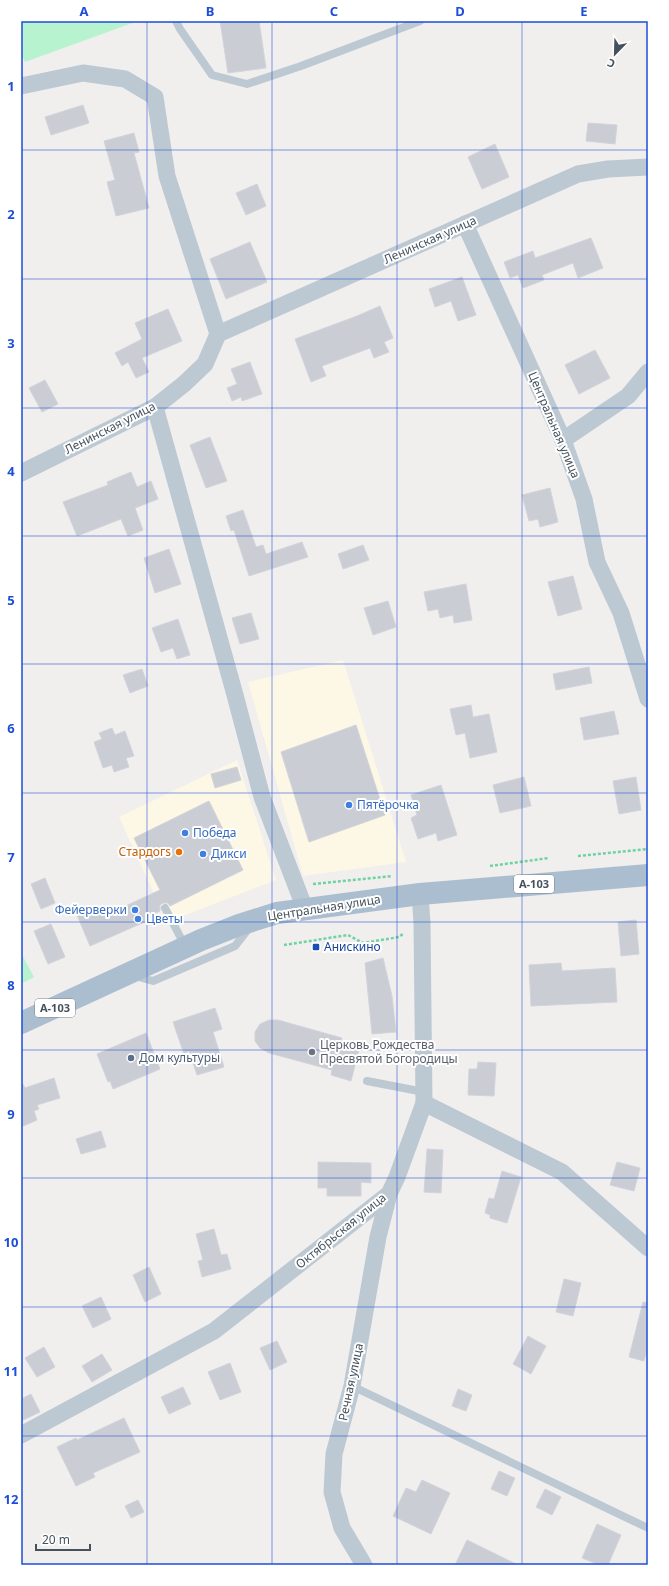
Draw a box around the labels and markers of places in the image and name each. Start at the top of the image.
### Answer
place label: Пятёрочка [357,796,419,813]
marker: Пятёрочка [344,800,354,810]
place label: Победа [193,824,237,841]
marker: Победа [180,828,190,838]
place label: Стардогs [118,843,171,860]
place label: Дикси [211,845,247,862]
marker: Стардогs [174,847,184,857]
marker: Дикси [198,849,208,859]
place label: Фейерверки [55,901,127,918]
marker: Фейерверки [130,905,140,915]
place label: Цветы [146,910,183,927]
marker: Цветы [133,914,143,924]
place label: Анискино [324,938,381,955]
marker: Анискино [311,942,321,952]
place label: Церковь Рождества Пресвятой Богородицы [320,1036,458,1067]
marker: Церковь Рождества Пресвятой Богородицы [307,1047,317,1057]
place label: Дом культуры [139,1049,220,1066]
marker: Дом культуры [126,1053,136,1063]

